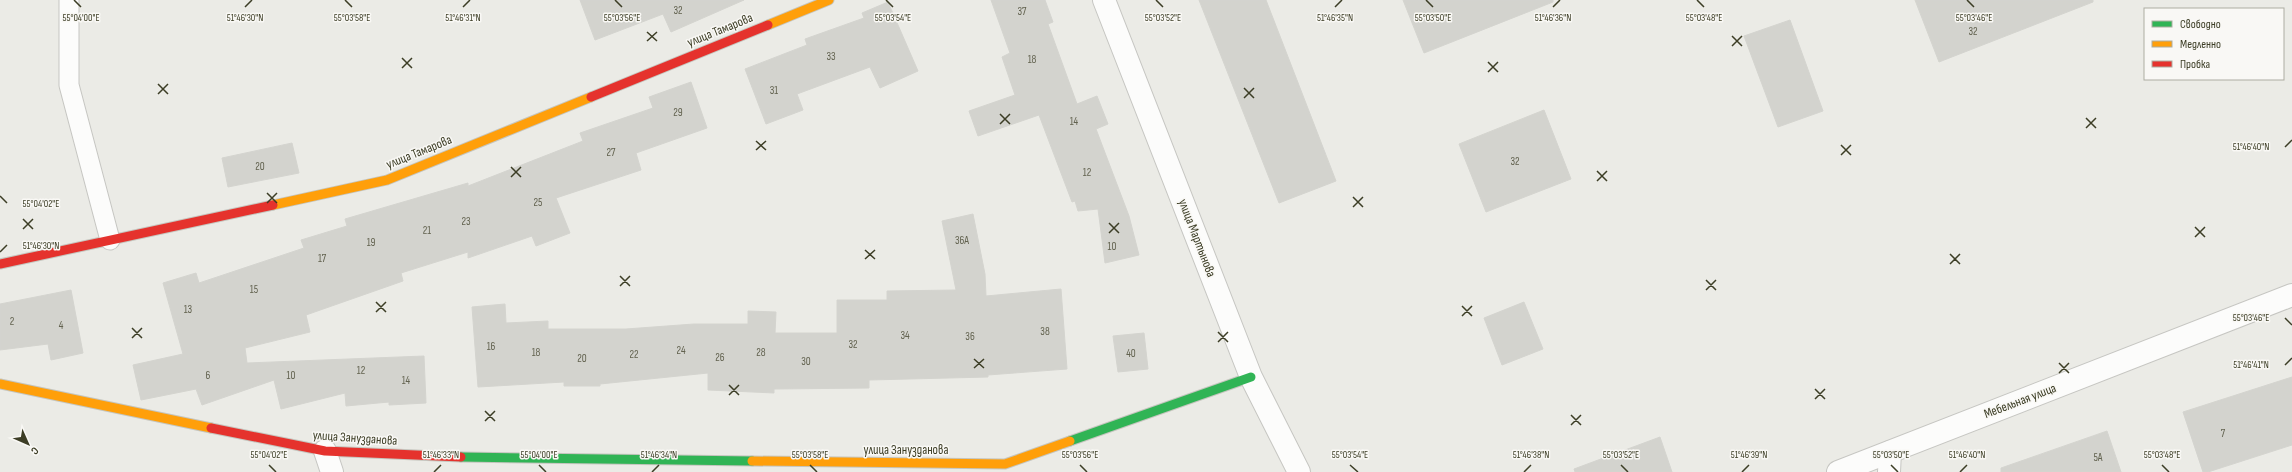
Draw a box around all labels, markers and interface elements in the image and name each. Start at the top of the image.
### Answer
house number: 32 [673,4,683,17]
house number: 37 [1017,5,1027,18]
legend [2144,8,2284,80]
street label: улица Тамарова [685,10,755,50]
text: 55°04'00"E [62,12,100,24]
text: 51°46'30"N [227,12,263,24]
text: 55°03'58"E [334,12,370,24]
text: 51°46'31"N [445,12,481,24]
text: 55°03'56"E [604,12,640,24]
text: 55°03'54"E [875,12,911,24]
text: 55°03'52"E [1145,12,1181,24]
text: 51°46'35"N [1317,12,1353,24]
text: 55°03'50"E [1415,12,1451,24]
text: 51°46'36"N [1535,12,1571,24]
text: 55°03'48"E [1686,12,1722,24]
text: 55°03'46"E [1956,12,1992,24]
text: Свободно [2180,17,2221,32]
house number: 32 [1968,25,1978,38]
text: Медленно [2180,37,2221,52]
house number: 33 [826,50,836,63]
house number: 18 [1028,53,1037,66]
text: Пробка [2180,57,2211,72]
house number: 31 [770,84,778,97]
house number: 29 [673,106,683,119]
house number: 14 [1070,115,1079,128]
street label: улица Тамарова [384,132,454,172]
text: 51°46'40"N [2233,141,2269,153]
house number: 27 [607,146,616,159]
house number: 32 [1510,155,1520,168]
house number: 20 [255,160,265,173]
house number: 12 [1083,166,1092,179]
house number: 25 [534,196,542,209]
street label: улица Мартынова [1175,197,1219,279]
text: 55°04'02"E [23,198,59,210]
house number: 23 [461,215,471,228]
house number: 21 [423,224,431,237]
house number: 36А [955,234,969,247]
house number: 19 [367,236,375,249]
text: 51°46'30"N [23,240,59,252]
house number: 10 [1108,240,1116,253]
house number: 17 [318,252,327,265]
house number: 15 [250,283,258,296]
house number: 13 [184,303,193,316]
text: 55°03'46"E [2233,312,2269,324]
house number: 2 [10,315,15,328]
house number: 4 [59,319,64,332]
house number: 38 [1040,325,1050,338]
house number: 34 [900,329,910,342]
house number: 36 [965,330,975,343]
house number: 32 [848,338,858,351]
house number: 16 [487,340,496,353]
house number: 24 [676,344,686,357]
house number: 18 [532,346,541,359]
house number: 28 [756,346,766,359]
house number: 40 [1126,347,1136,360]
house number: 22 [629,348,639,361]
house number: 26 [715,351,725,364]
house number: 20 [577,352,587,365]
house number: 30 [801,355,811,368]
text: 51°46'41"N [2233,359,2269,371]
house number: 12 [357,364,366,377]
house number: 6 [206,369,211,382]
house number: 10 [287,369,295,382]
house number: 14 [402,374,411,387]
street label: Мебельная улица [1982,380,2058,422]
north arrow [8,424,48,464]
street label: улица Занузданова [312,427,398,449]
house number: 7 [2221,427,2226,440]
street label: улица Занузданова [864,442,948,458]
text: С [28,444,41,458]
text: 55°04'02"E [251,449,287,461]
text: 51°46'33"N [423,449,459,461]
text: 55°04'00"E [520,449,558,461]
text: 51°46'34"N [641,449,677,461]
text: 55°03'58"E [792,449,828,461]
text: 55°03'56"E [1062,449,1098,461]
text: 55°03'54"E [1332,449,1368,461]
text: 51°46'38"N [1513,449,1549,461]
text: 55°03'52"E [1603,449,1639,461]
text: 51°46'39"N [1731,449,1767,461]
text: 55°03'50"E [1873,449,1909,461]
text: 51°46'40"N [1949,449,1985,461]
text: 55°03'48"E [2144,449,2180,461]
house number: 5А [2093,451,2103,464]

